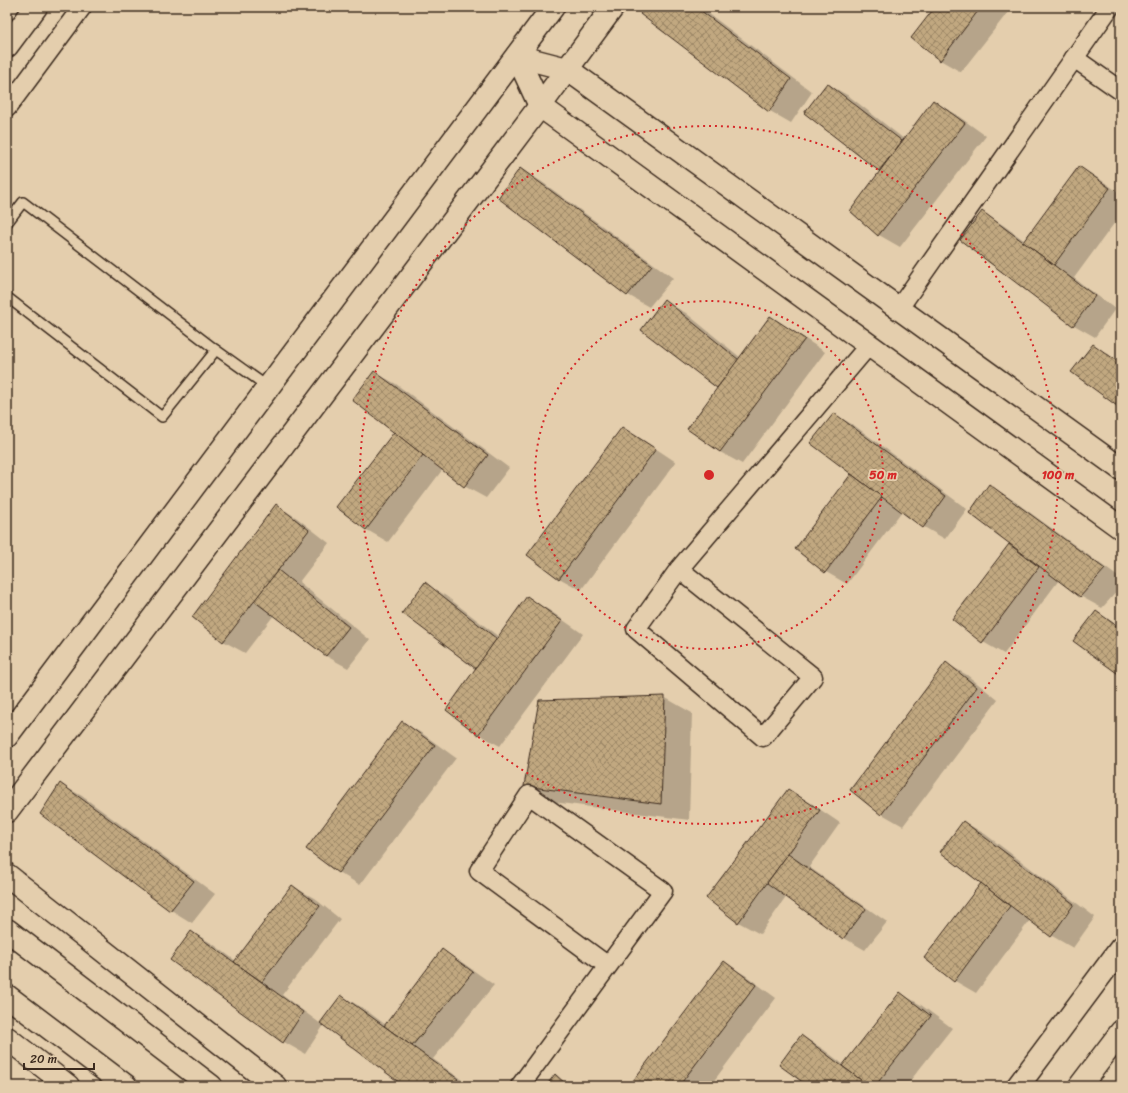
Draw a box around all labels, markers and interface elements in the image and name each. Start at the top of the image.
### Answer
text: 50 m [869,464,897,486]
text: 100 m [1042,464,1075,486]
centre of rings [702,468,716,482]
scale bar [24,1045,94,1071]
text: 20 m [30,1048,57,1070]

